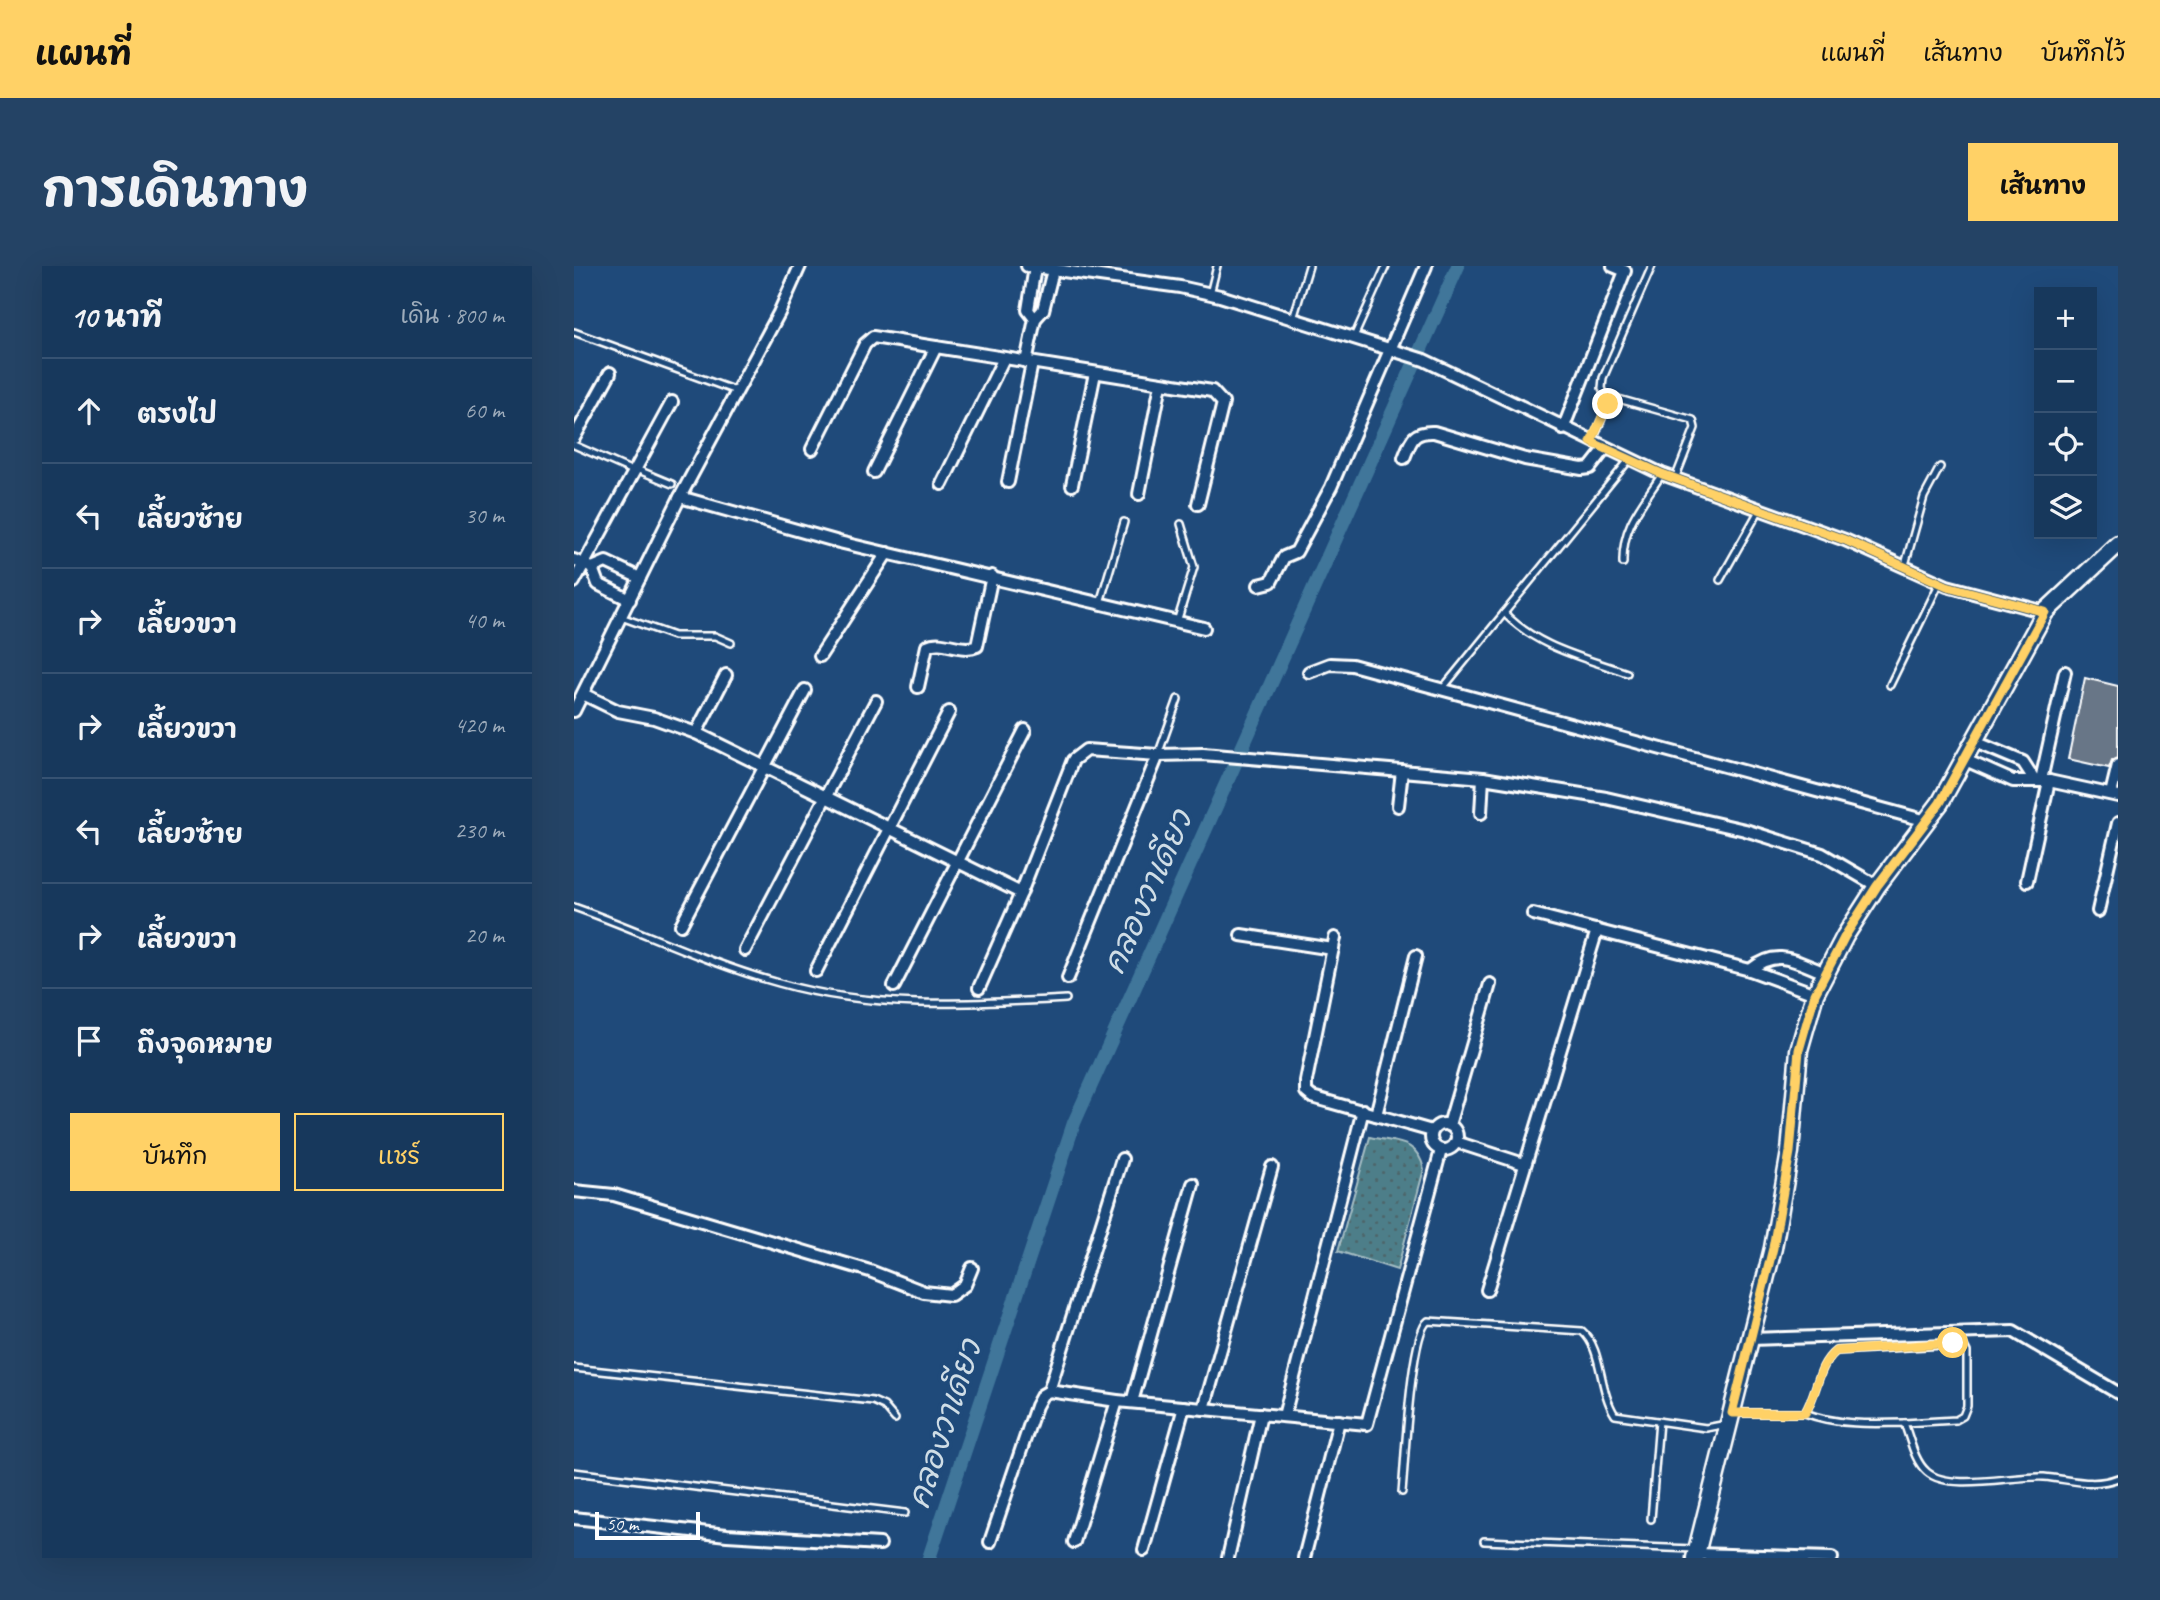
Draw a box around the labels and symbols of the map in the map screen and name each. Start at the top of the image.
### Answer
route end [1592,388,1623,419]
water label: คลองวาเดียว [1093,802,1203,980]
route start [1937,1327,1968,1358]
water label: คลองวาเดียว [898,1332,992,1513]
scale bar [595,1509,700,1541]

